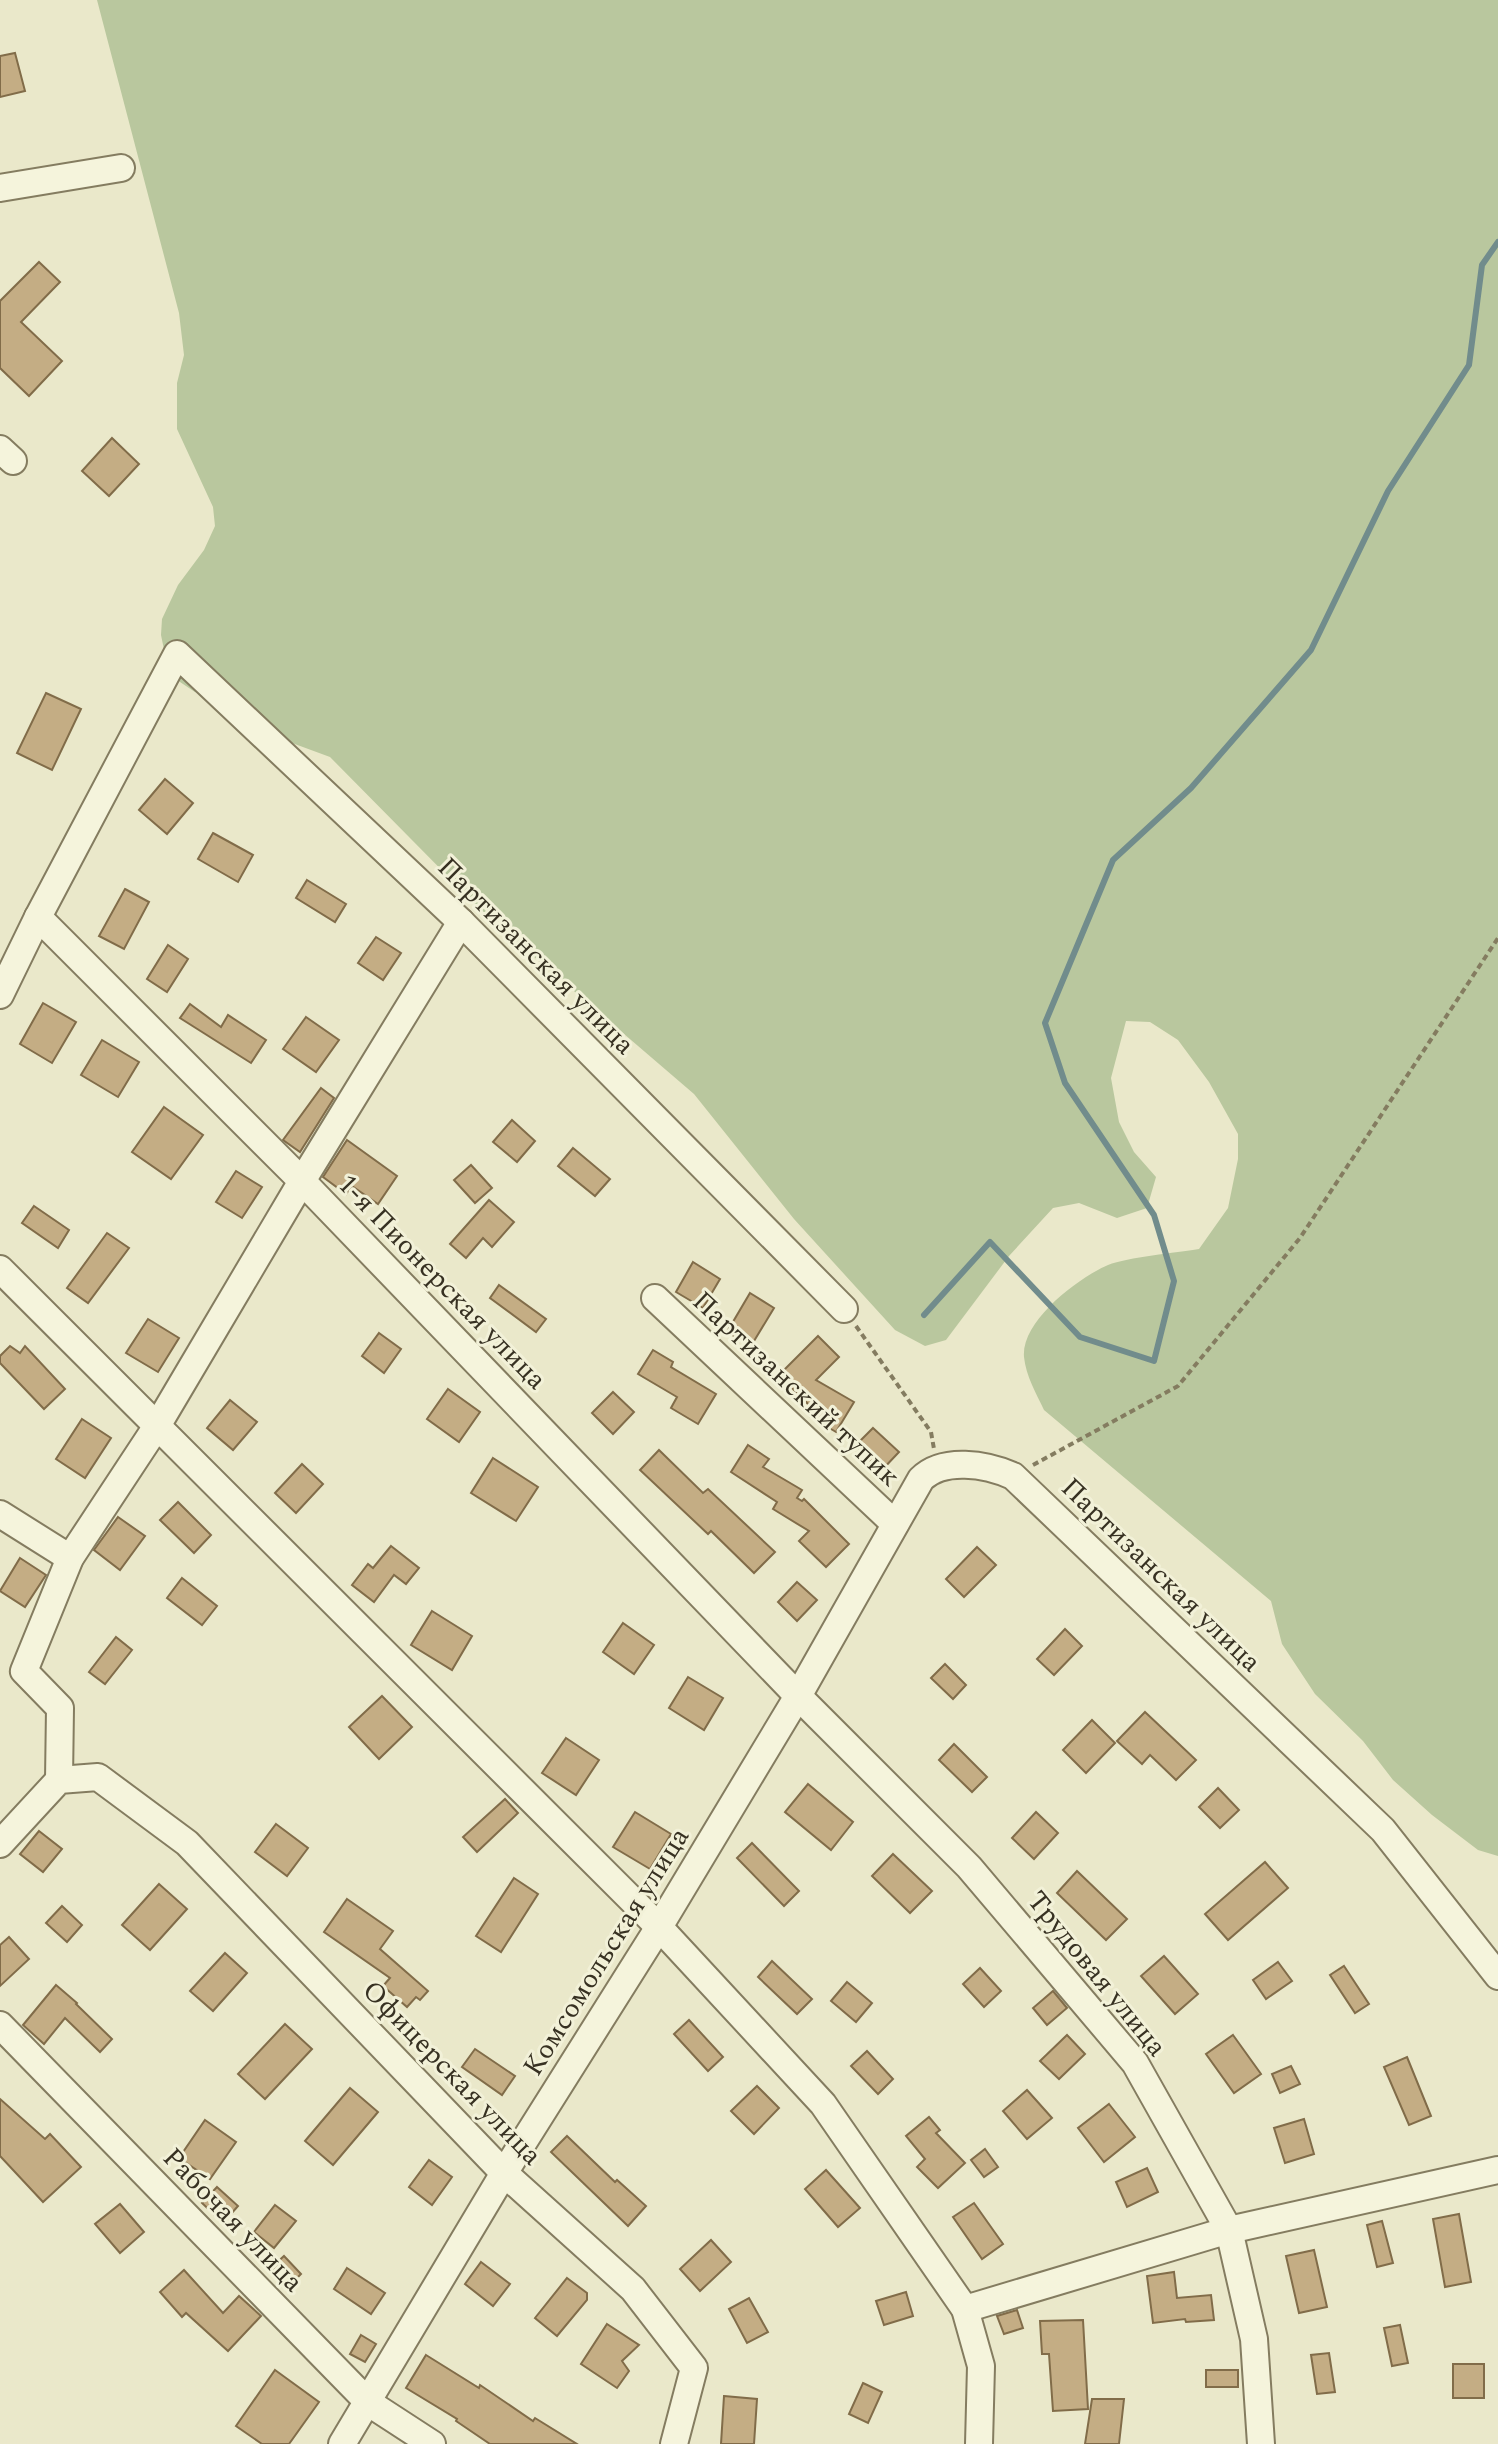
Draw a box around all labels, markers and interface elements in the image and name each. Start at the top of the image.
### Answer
street label: Партизанская улица [427,847,645,1065]
street label: 1-я Пионерская улица [327,1164,557,1400]
street label: Партизанский тупик [682,1281,910,1497]
street label: Партизанская улица [1051,1467,1272,1683]
street label: Комсомольская улица [512,1819,701,2085]
street label: Трудовая улица [1016,1881,1178,2067]
street label: Офицерская улица [352,1970,552,2176]
street label: Рабочая улица [152,2138,314,2303]

